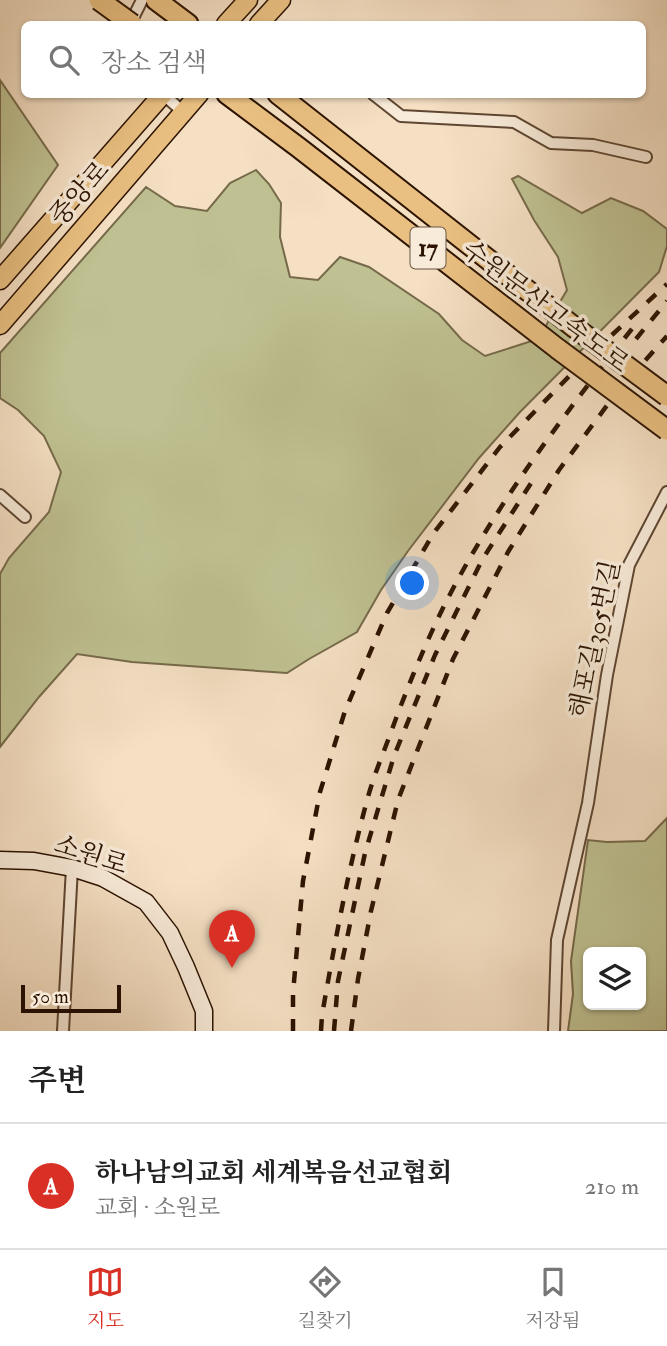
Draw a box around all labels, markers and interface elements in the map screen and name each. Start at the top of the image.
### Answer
search box [21,21,646,98]
icon: search [45,41,83,79]
text: 장소 검색 [101,47,207,79]
street label: 중앙로 [43,155,117,233]
road number: 17 [410,228,446,268]
street label: 수원문산고속도로 [456,234,635,380]
street label: 해포길305번길 [563,557,627,721]
your location [395,566,429,600]
street label: 소원로 [50,828,131,882]
pin: A [209,910,255,968]
map controls [583,947,646,1010]
button: layers [583,947,646,1010]
scale bar [21,982,121,1014]
text: 50 m [32,985,69,1009]
text: 주변 [28,1062,86,1099]
text: 하나남의교회 세계복음선교협회 [95,1157,452,1189]
text: A [44,1172,58,1201]
text: 210 m [585,1172,639,1201]
text: 교회 · 소원로 [95,1193,220,1222]
tab: 지도 [86,1263,124,1333]
tab: 길찾기 [297,1263,352,1333]
tab: 저장됨 [525,1263,581,1333]

